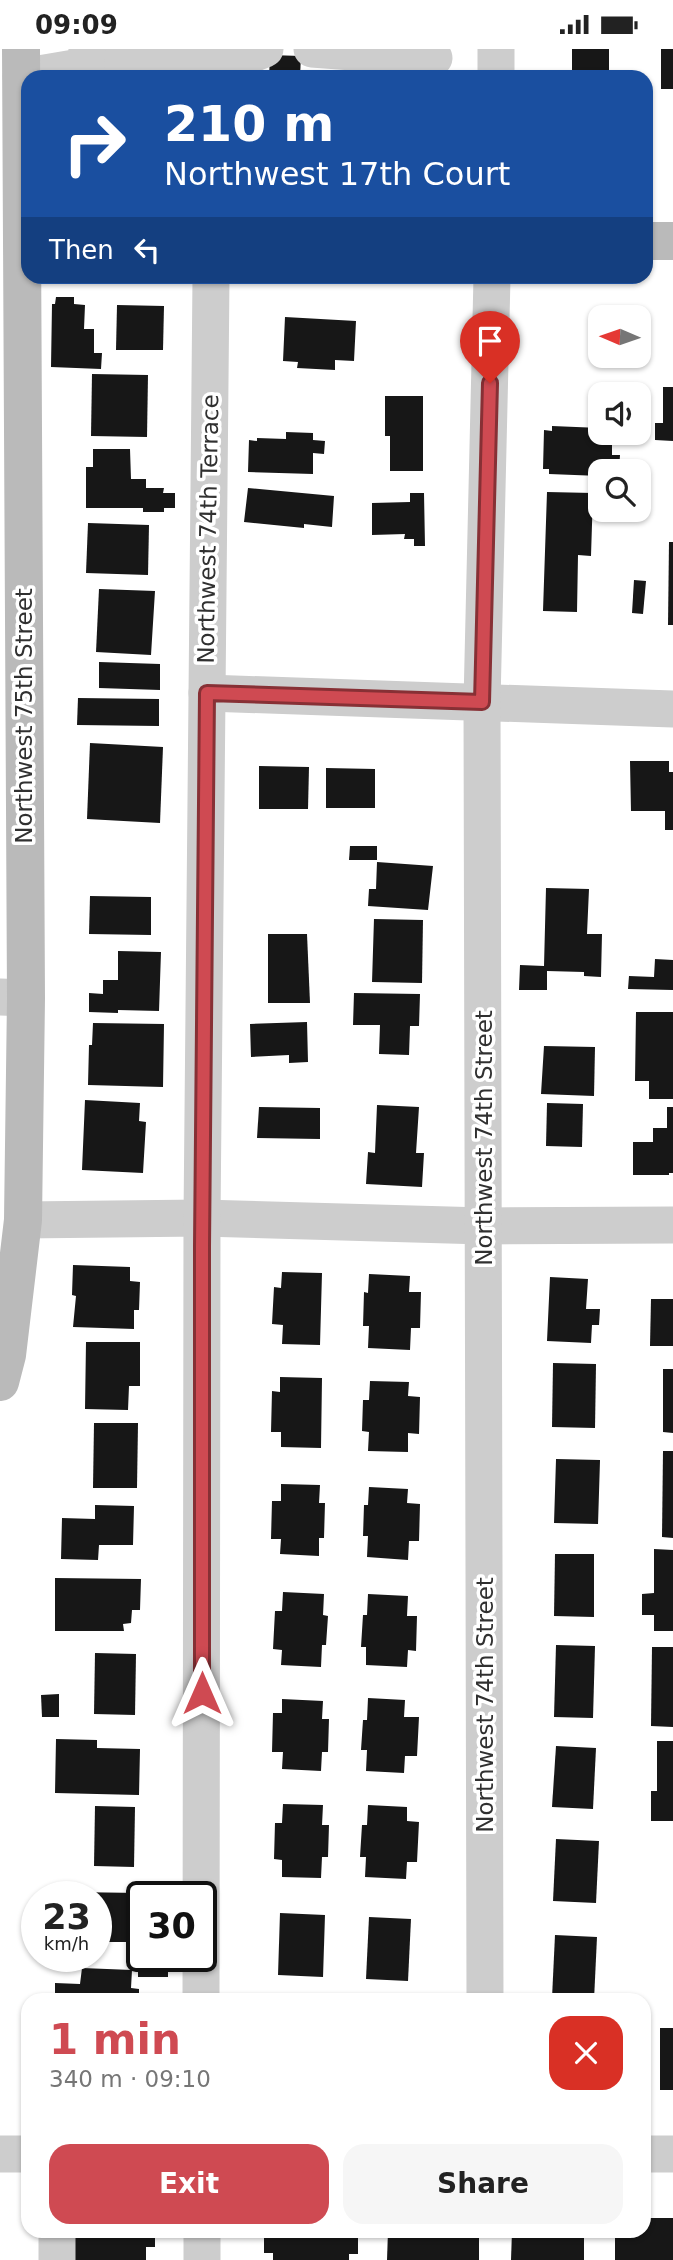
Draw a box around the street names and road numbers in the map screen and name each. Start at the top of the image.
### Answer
street label: Northwest 74th Terrace [193,394,223,664]
street label: Northwest 75th Street [11,588,37,844]
street label: Northwest 74th Street [471,1010,497,1266]
street label: Northwest 74th Street [472,1577,498,1833]

